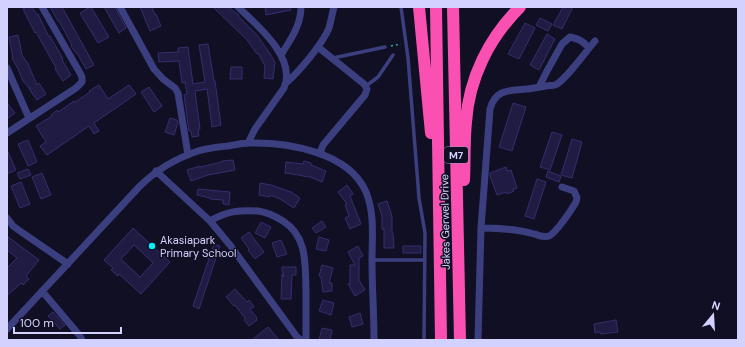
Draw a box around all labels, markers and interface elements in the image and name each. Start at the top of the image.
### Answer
road number: M7 [444,147,468,163]
street label: Jakes Gerwel Drive [437,174,453,270]
place label: Akasiapark Primary School [160,233,236,260]
marker: Akasiapark Primary School [147,241,157,251]
north arrow [693,295,733,335]
text: N [710,298,722,313]
scale bar [14,309,121,335]
text: 100 m [20,315,54,331]

